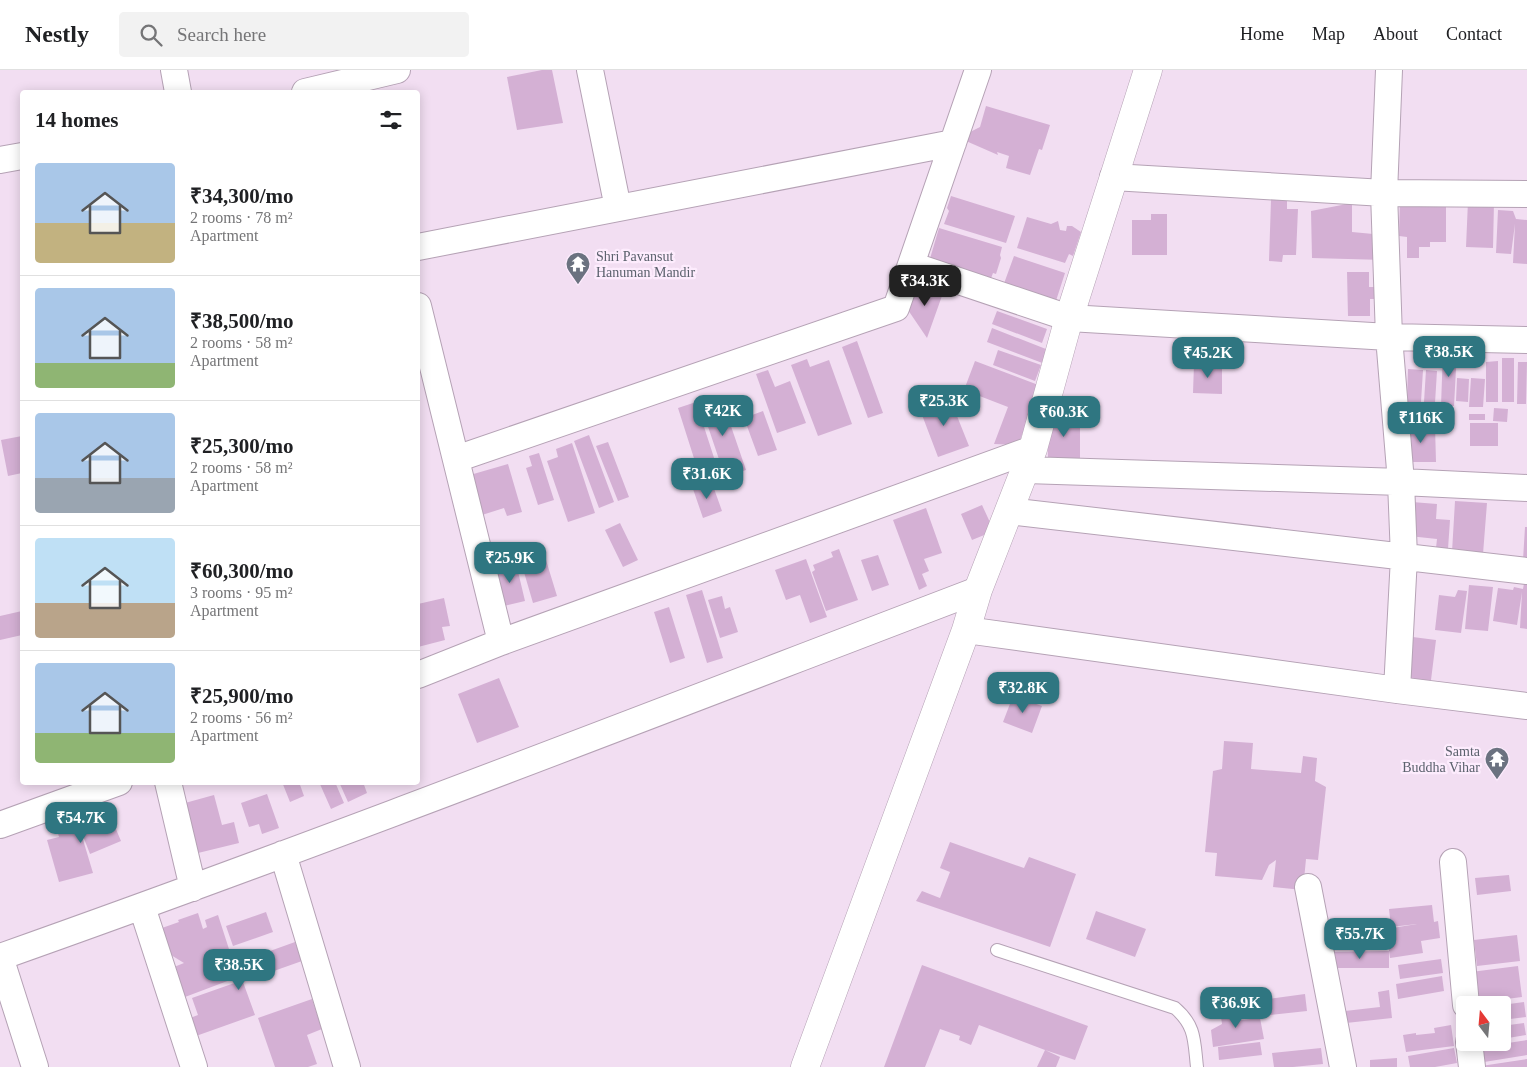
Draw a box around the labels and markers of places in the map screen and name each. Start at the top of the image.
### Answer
place label: Shri Pavansut Hanuman Mandir [596,249,695,280]
temple icon: Shri Pavansut Hanuman Mandir [565,251,591,285]
pin: ₹34.3K [884,264,966,307]
pin: ₹45.2K [1167,336,1249,379]
pin: ₹38.5K [1408,336,1490,378]
pin: ₹25.3K [903,384,985,427]
pin: ₹42K [693,394,753,437]
pin: ₹60.3K [1023,396,1105,438]
pin: ₹116K [1386,402,1456,444]
pin: ₹31.6K [666,458,748,500]
pin: ₹25.9K [469,542,551,584]
pin: ₹32.8K [982,672,1064,714]
place label: Samta Buddha Vihar [1402,744,1481,775]
temple icon: Samta Buddha Vihar [1484,746,1510,780]
pin: ₹54.7K [40,802,122,844]
pin: ₹55.7K [1319,918,1401,960]
pin: ₹38.5K [198,948,280,991]
pin: ₹36.9K [1195,986,1277,1029]

